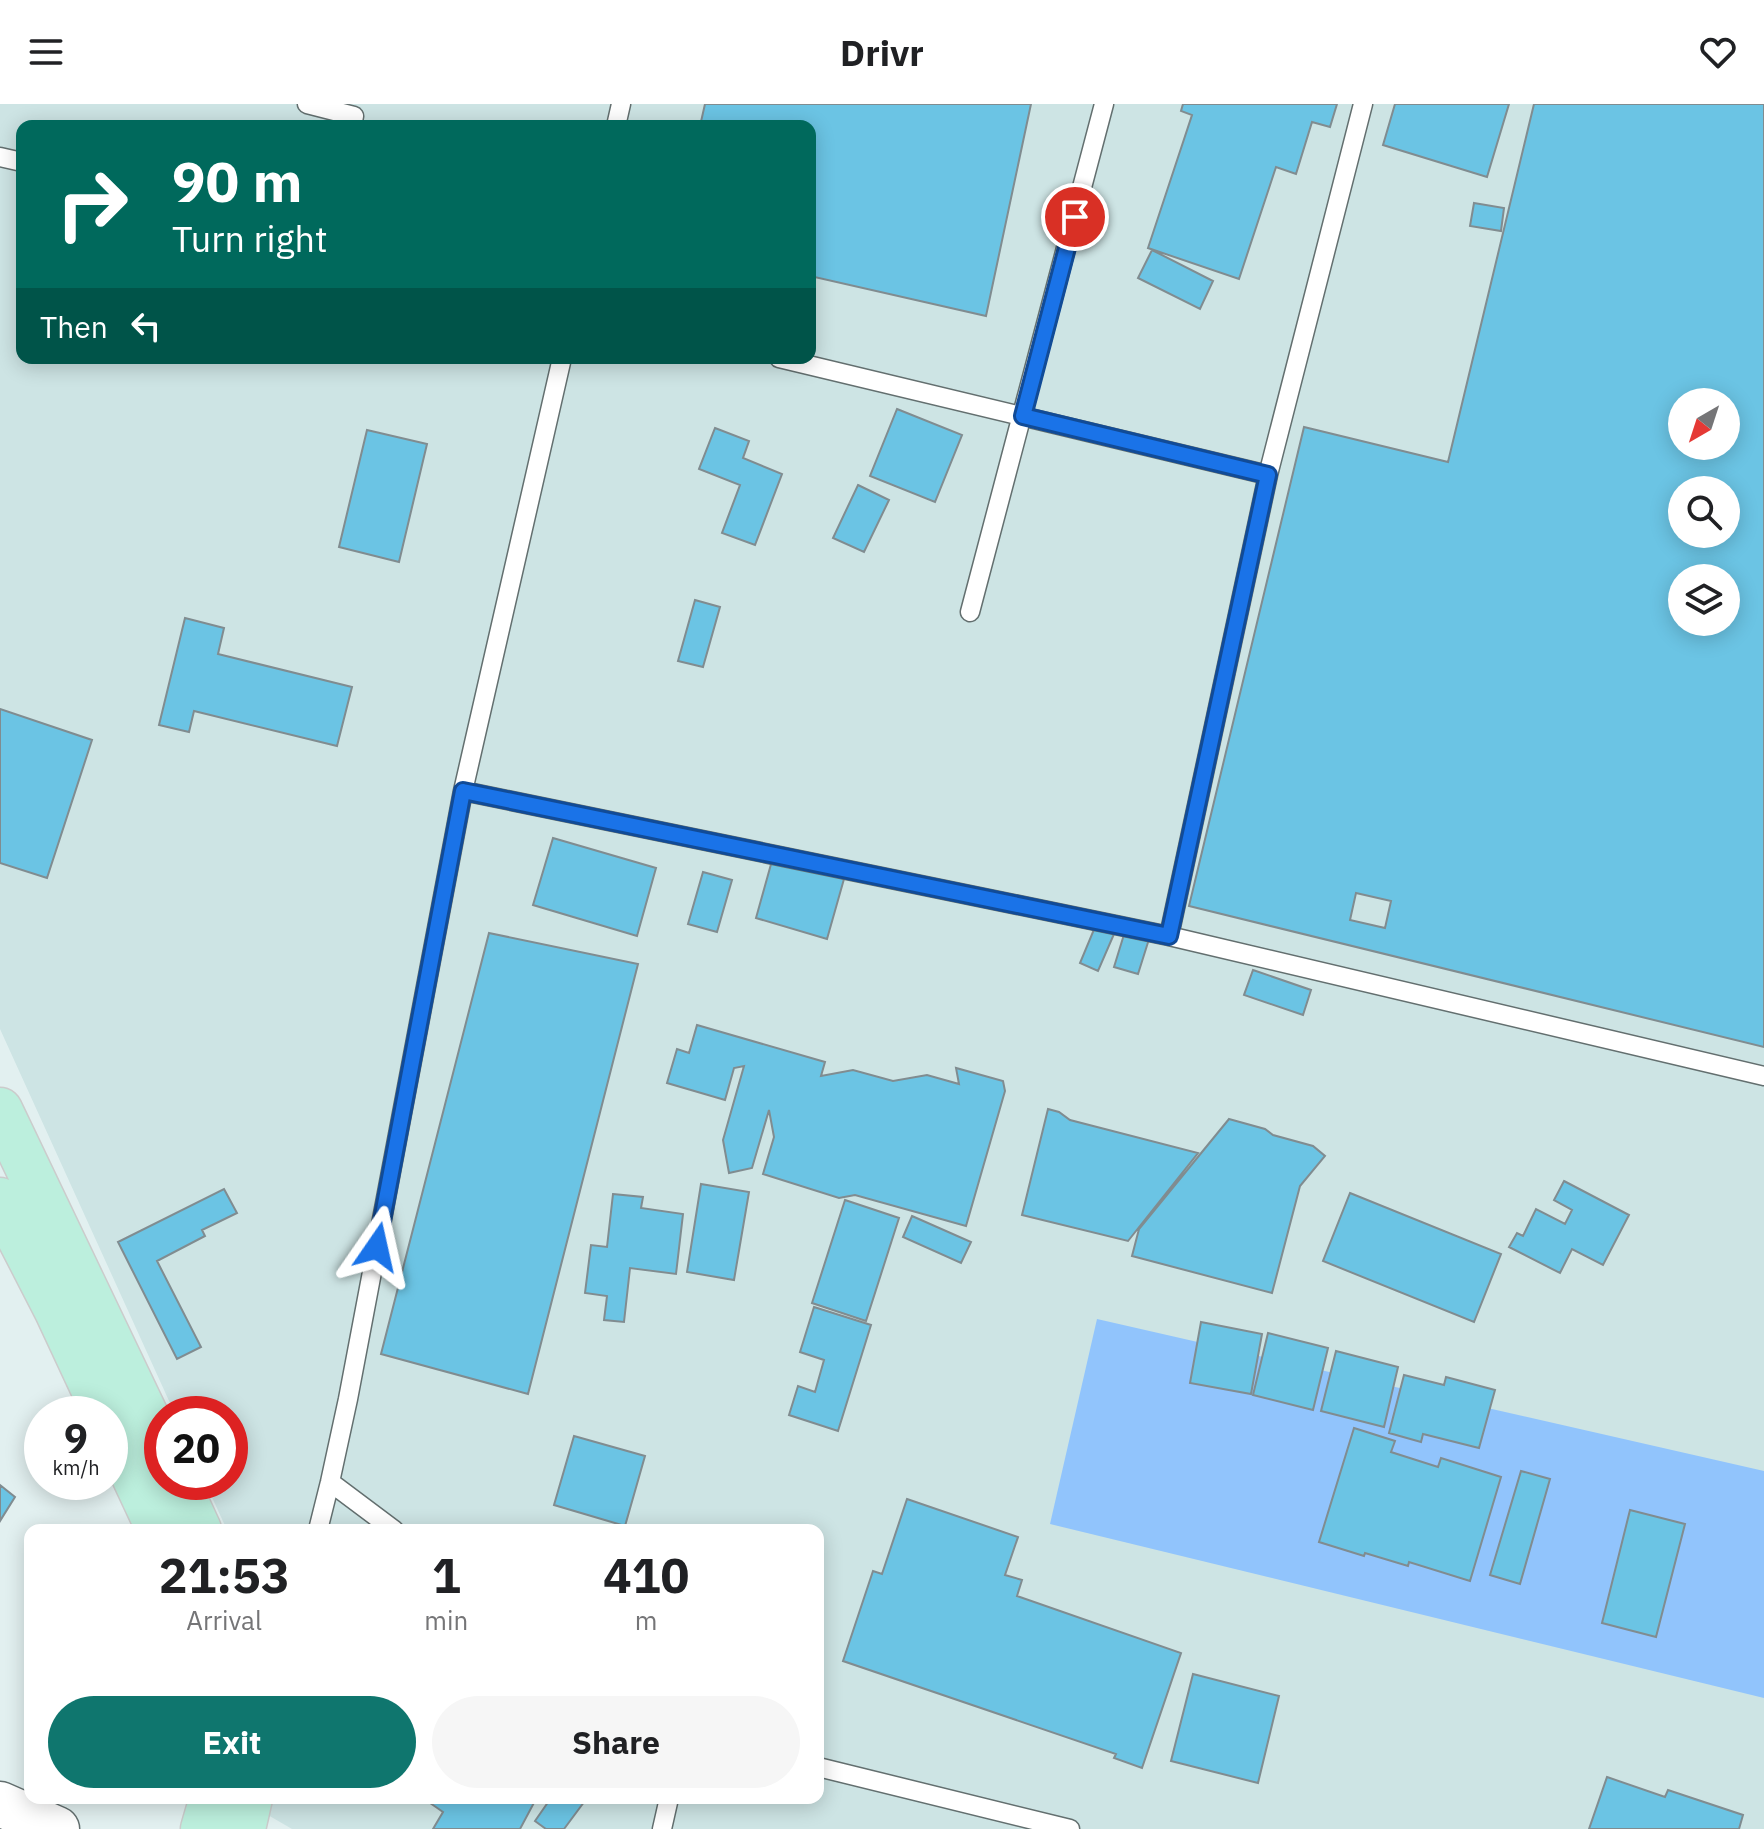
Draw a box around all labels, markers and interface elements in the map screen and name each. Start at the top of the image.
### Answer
text: Drivr [840,29,924,76]
icon: menu [24,30,68,74]
icon: heart [1696,30,1740,74]
text: 90 m [172,145,302,217]
icon: right [40,152,144,256]
pin [1041,183,1109,251]
icon: arrive [1053,195,1097,239]
text: Turn right [172,215,328,262]
icon: left [124,304,168,348]
text: Then [40,307,108,346]
north arrow [1668,388,1740,460]
map controls [1668,388,1740,636]
button: search [1668,476,1740,548]
button: layers [1668,564,1740,636]
position arrow [335,1205,419,1289]
speed limit sign: 20 [144,1396,248,1500]
text: 9 [64,1412,88,1464]
text: km/h [52,1454,100,1481]
text: 21:53 [159,1544,290,1606]
text: 1 [432,1544,461,1606]
text: 410 [603,1544,689,1606]
text: Arrival [186,1603,262,1637]
text: min [424,1603,468,1637]
text: m [635,1603,657,1637]
button: Exit [48,1696,416,1788]
button: Share [432,1696,800,1788]

